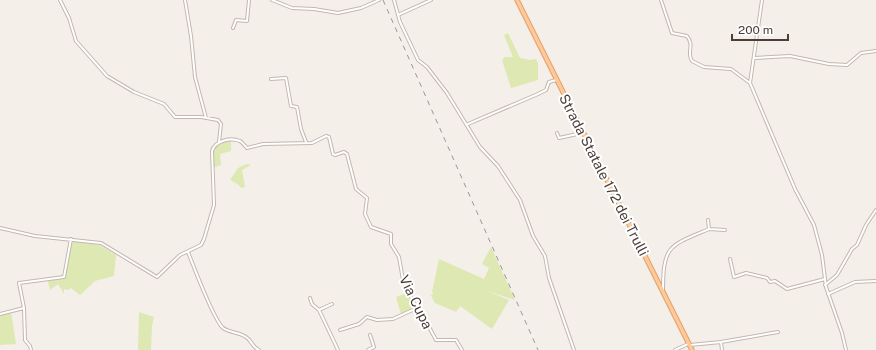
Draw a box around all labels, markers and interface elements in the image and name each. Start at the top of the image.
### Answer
scale bar [732,16,788,42]
text: 200 m [738,23,773,37]
street label: Strada Statale 172 dei Trulli [556,91,652,259]
street label: Via Cupa [396,272,436,332]

